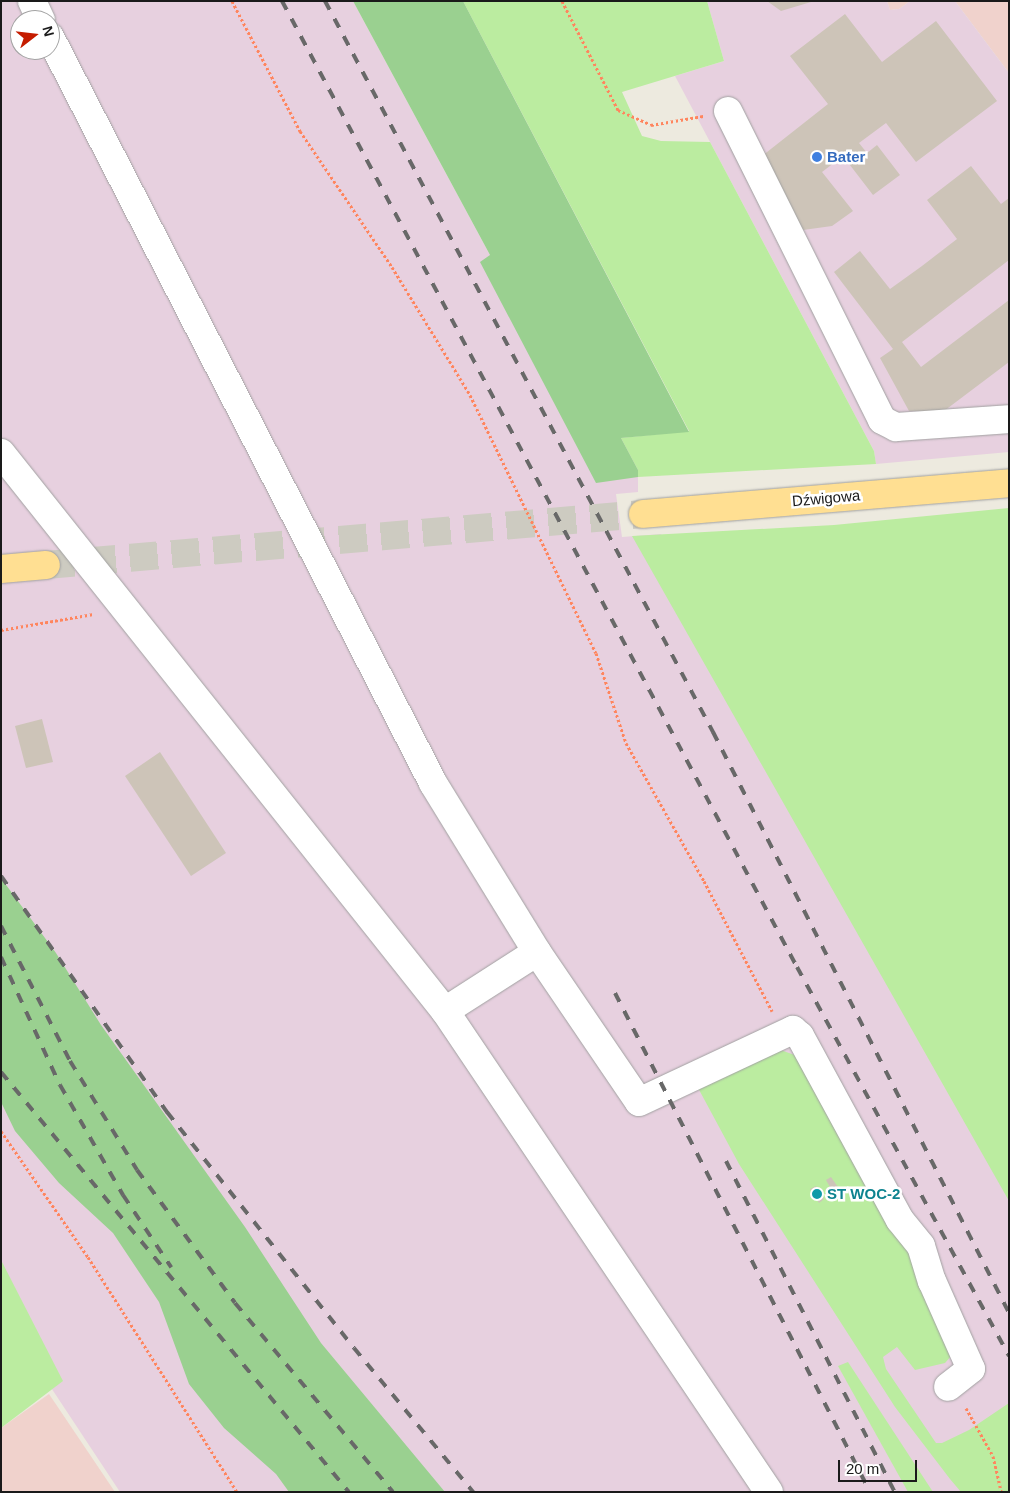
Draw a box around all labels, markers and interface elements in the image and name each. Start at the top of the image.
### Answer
north arrow [10,10,60,60]
text: N [39,24,58,38]
place label: Bater [827,148,865,166]
marker: Bater [811,151,823,163]
street label: Dźwigowa [791,486,861,510]
place label: ST WOC-2 [827,1185,900,1203]
marker: ST WOC-2 [811,1188,823,1200]
scale bar [840,1450,919,1482]
text: 20 m [846,1460,879,1477]

